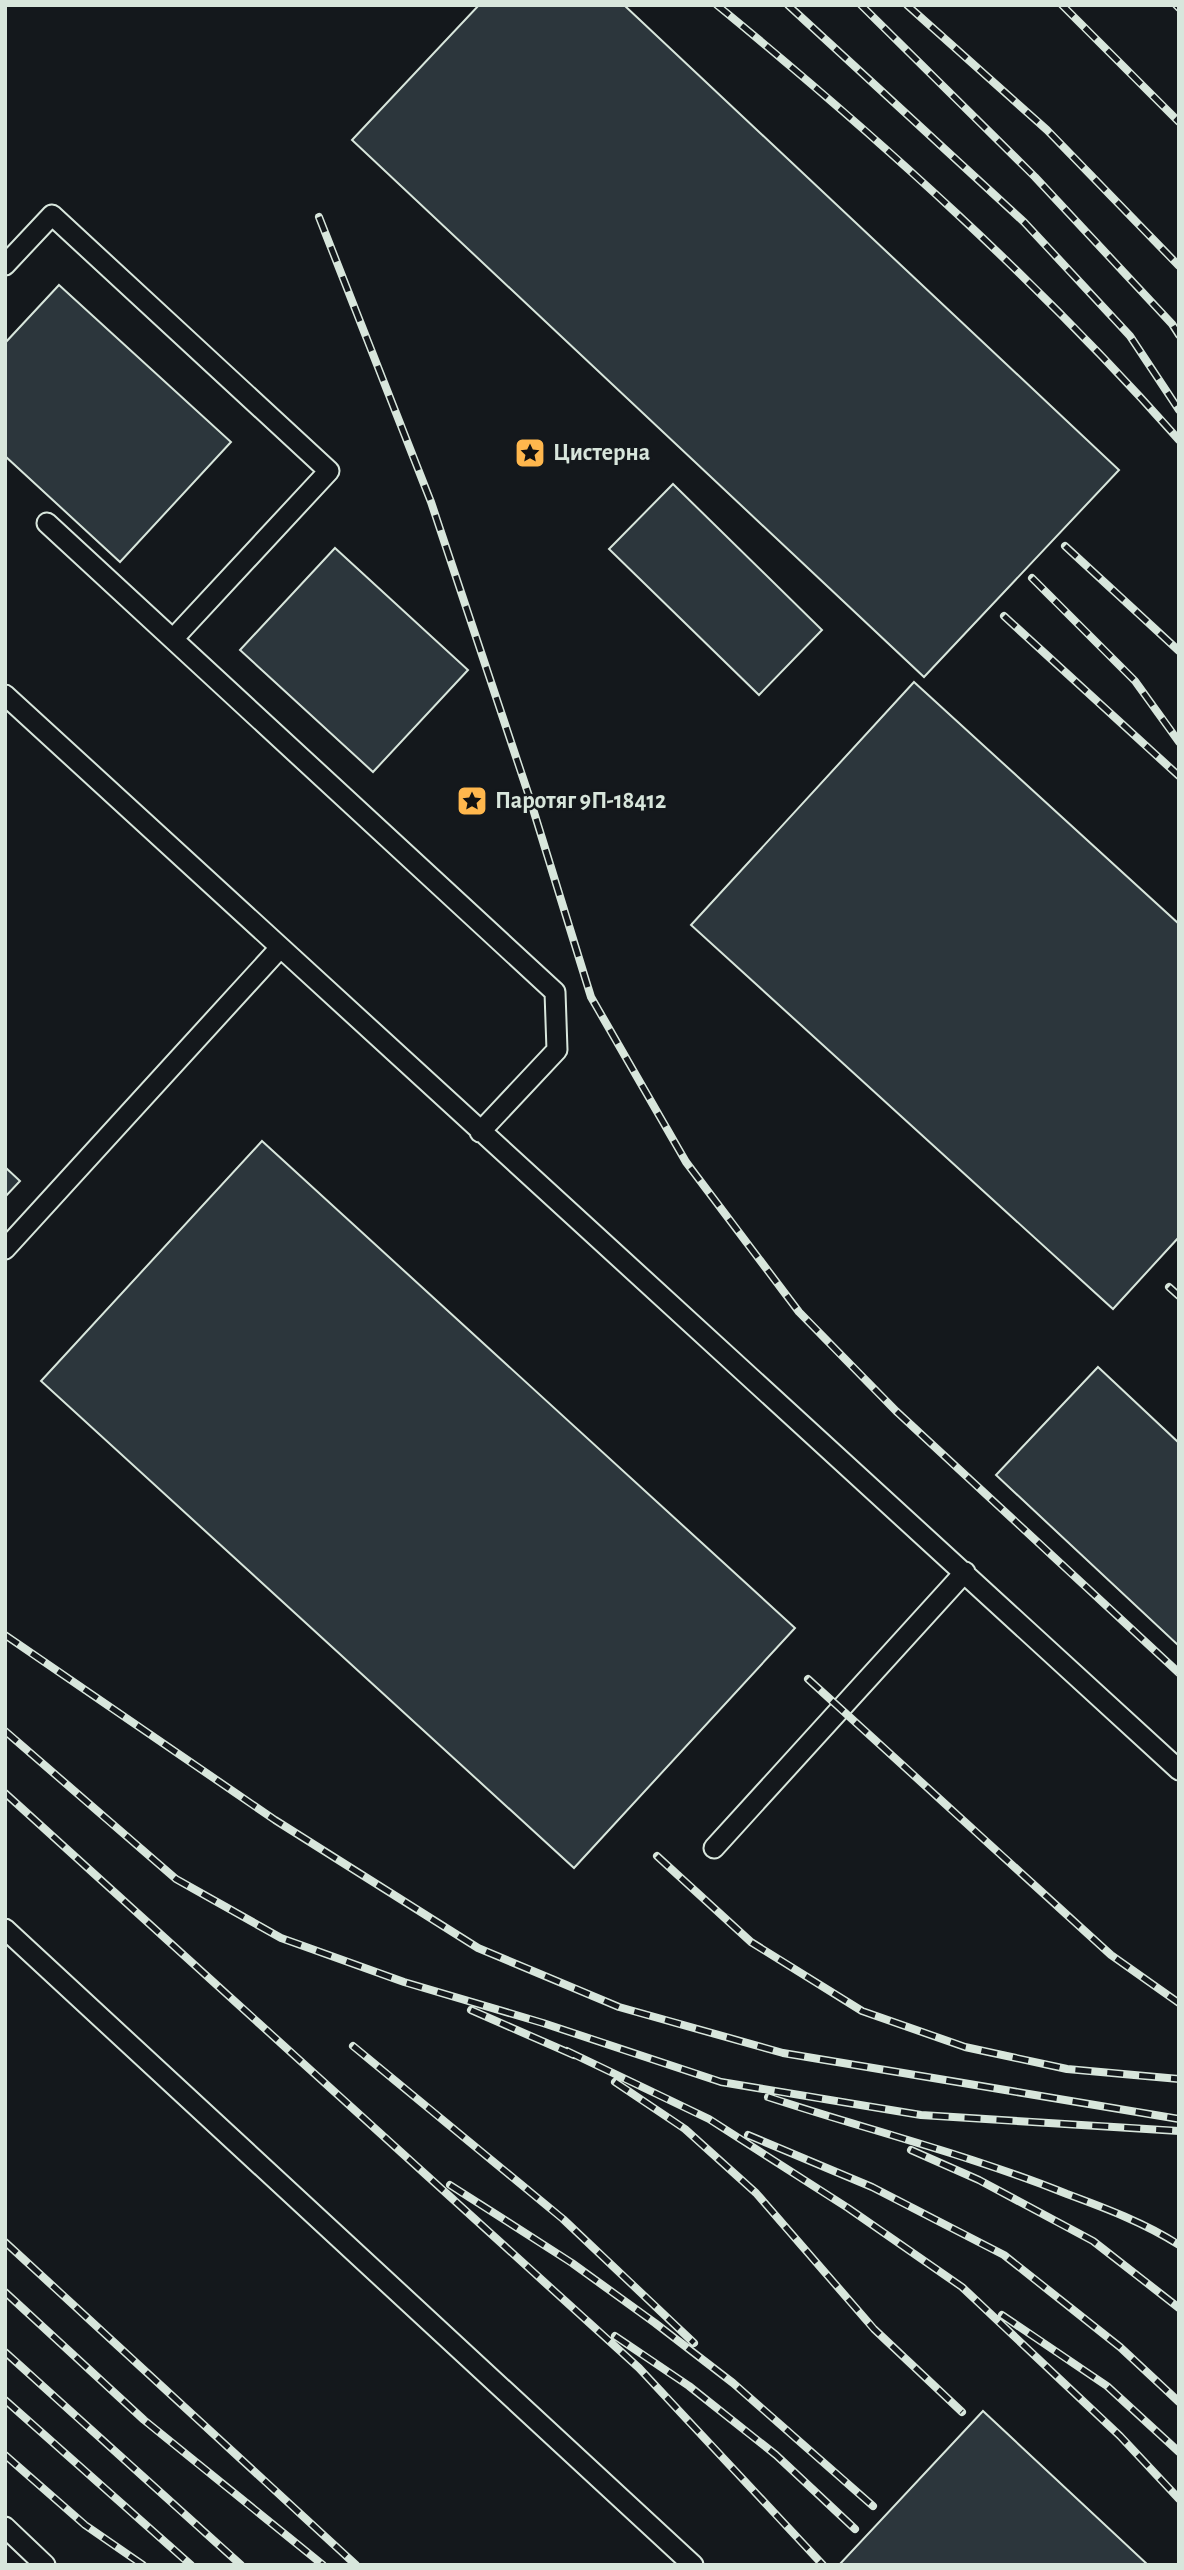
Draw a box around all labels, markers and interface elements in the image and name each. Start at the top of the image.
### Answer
place icon: Цистерна [513,436,547,470]
place label: Цистерна [553,441,650,465]
place icon: Паротяг 9П-18412 [455,784,489,818]
place label: Паротяг 9П-18412 [495,789,666,813]

